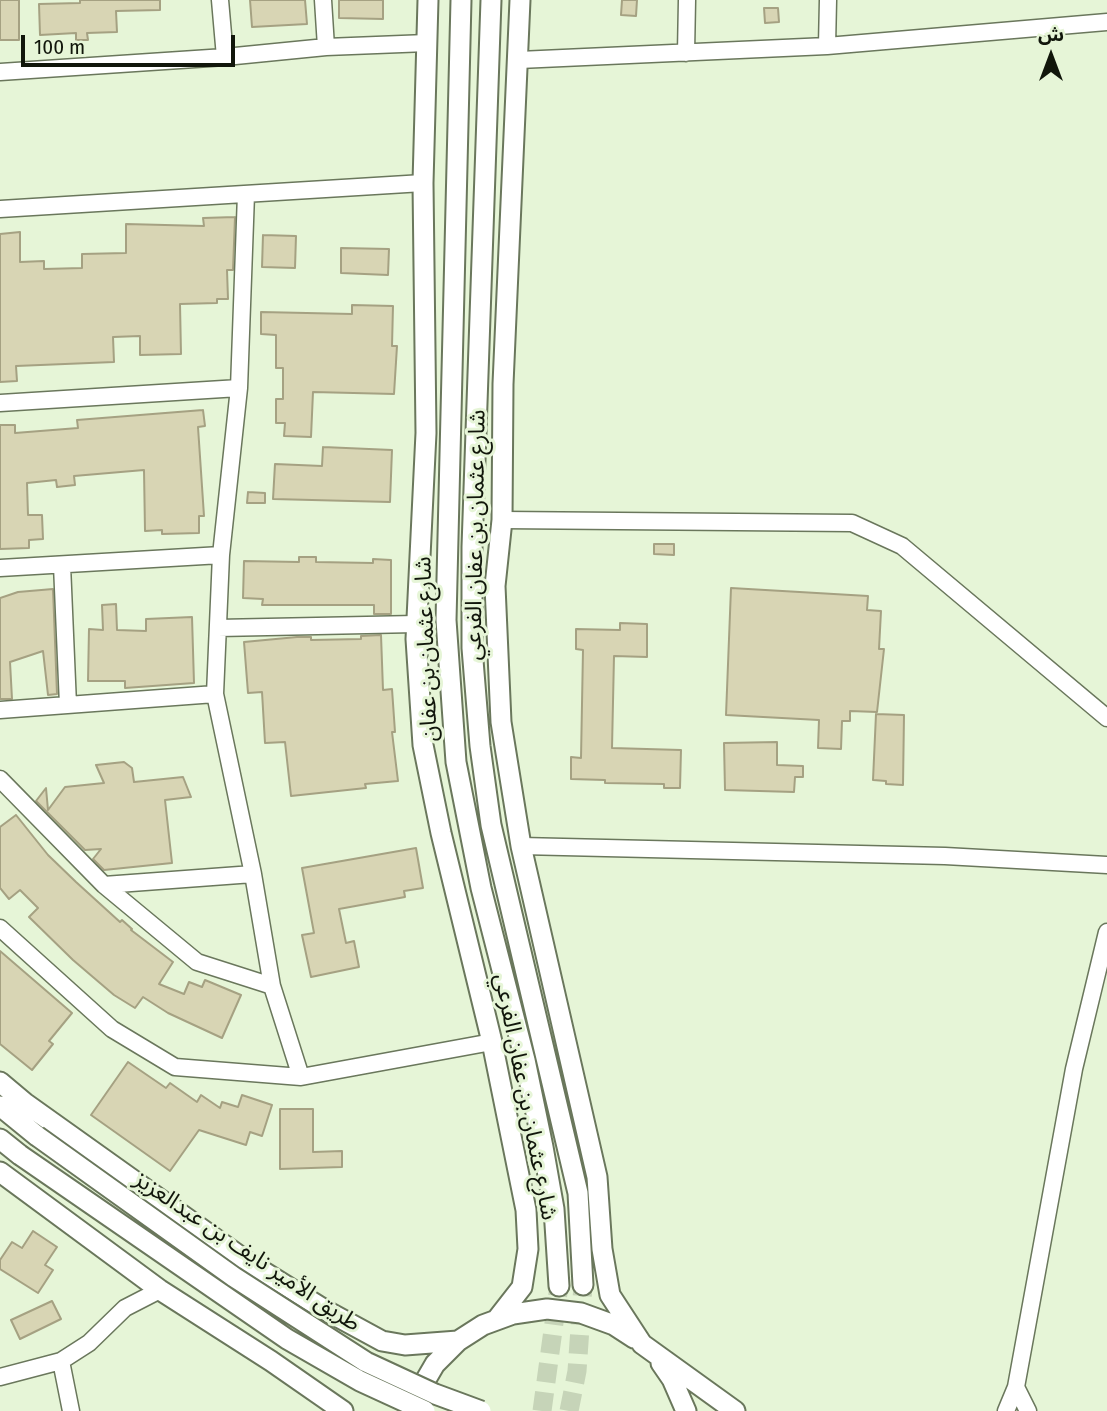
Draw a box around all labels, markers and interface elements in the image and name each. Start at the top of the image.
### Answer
scale bar [24,21,238,65]
north arrow [1016,21,1086,91]
text: ش [1038,23,1064,46]
text: 100 m [34,34,85,60]
street label: شارع عثمان بن عفان الفرعي [460,409,492,661]
street label: شارع عثمان بن عفان [410,556,444,742]
street label: شارع عثمان بن عفان الفرعي [488,971,562,1223]
street label: طريق الأمير نايف بن عبدالعزيز [129,1166,365,1338]

